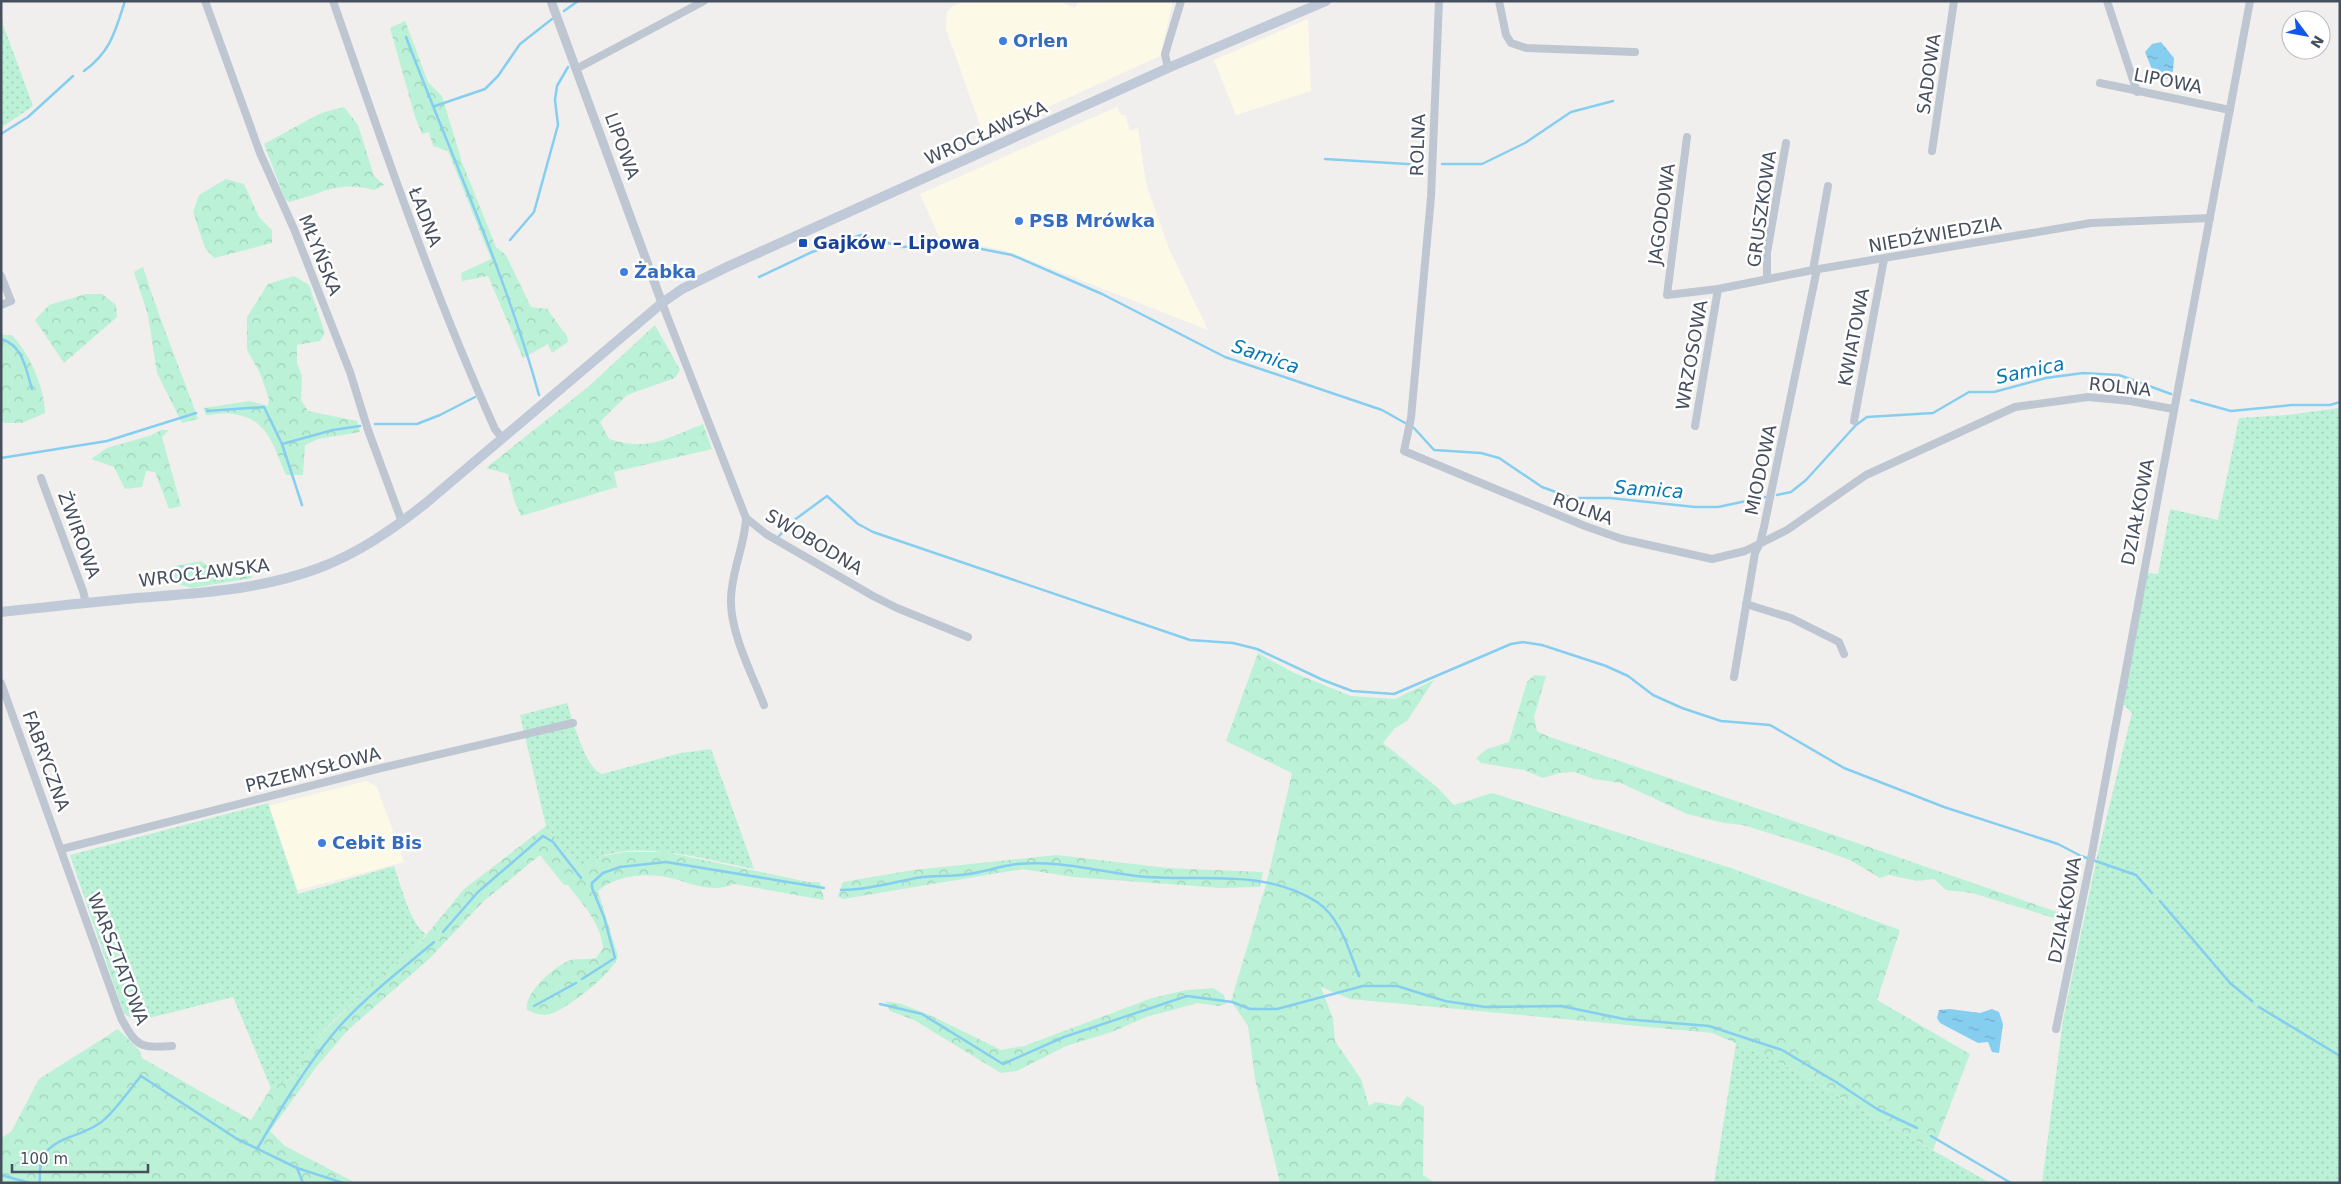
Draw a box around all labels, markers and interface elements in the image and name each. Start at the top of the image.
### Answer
north arrow [2281,10,2331,60]
place label: Orlen [1013,30,1068,51]
street label: SADOWA [1912,32,1945,116]
text: N [2307,33,2327,51]
marker: Orlen [997,35,1009,47]
street label: LIPOWA [2132,64,2205,98]
street label: WROCŁAWSKA [921,96,1051,169]
street label: LIPOWA [601,110,644,183]
street label: ROLNA [1406,113,1429,177]
street label: GRUSZKOWA [1743,149,1780,269]
street label: JAGODOWA [1644,161,1679,267]
street label: ŁADNA [404,183,447,250]
place label: PSB Mrówka [1029,210,1155,231]
street label: MŁYŃSKA [295,211,346,299]
street label: NIEDŹWIEDZIA [1867,212,2004,257]
marker: PSB Mrówka [1013,215,1025,227]
place label: Gajków – Lipowa [813,232,980,253]
marker: Gajków – Lipowa [797,237,809,249]
place label: Żabka [634,261,696,282]
marker: Żabka [618,266,630,278]
street label: KWIATOWA [1834,285,1873,388]
street label: WRZOSOWA [1671,298,1712,412]
water label: Samica [1230,334,1302,378]
water label: Samica [1994,352,2066,388]
street label: ROLNA [2088,373,2153,400]
street label: MIODOWA [1741,422,1781,517]
street label: DZIAŁKOWA [2117,456,2158,567]
water label: Samica [1614,476,1684,502]
street label: ŻWIROWA [54,488,105,582]
street label: ROLNA [1550,488,1617,529]
street label: SWOBODNA [762,504,867,579]
street label: WROCŁAWSKA [137,554,271,591]
street label: FABRYCZNA [19,708,75,815]
street label: PRZEMYSŁOWA [243,742,383,796]
place label: Cebit Bis [332,832,422,853]
marker: Cebit Bis [316,837,328,849]
street label: DZIAŁKOWA [2044,854,2085,965]
street label: WARSZTATOWA [84,890,154,1029]
scale bar [12,1142,149,1174]
text: 100 m [20,1150,68,1168]

